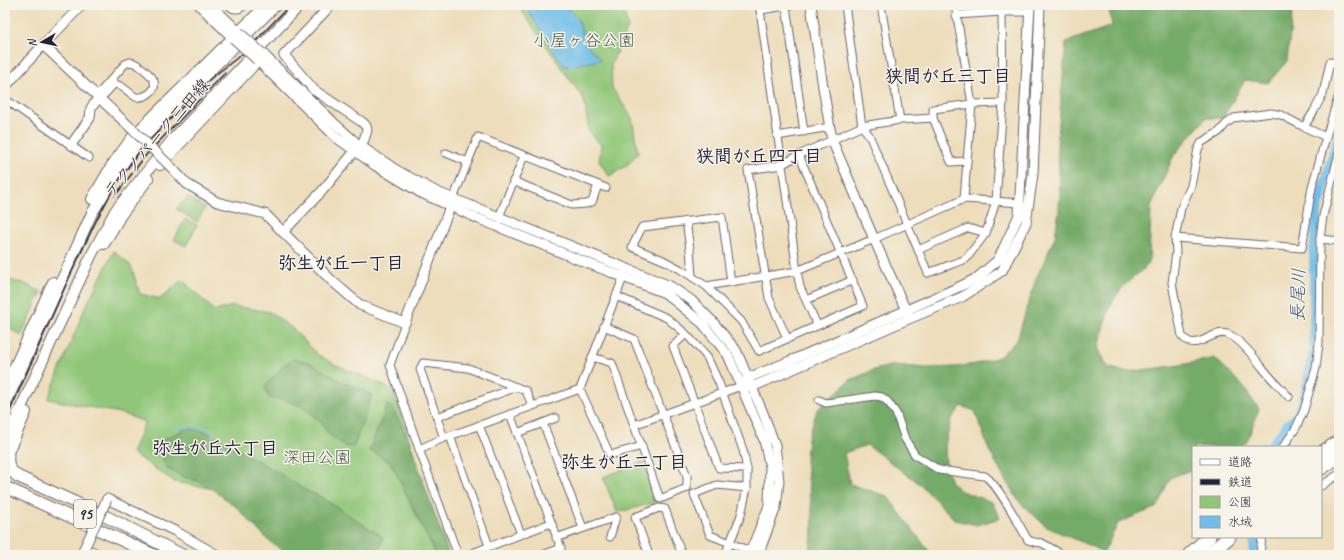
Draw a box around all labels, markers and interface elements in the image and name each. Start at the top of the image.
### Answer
north arrow [22,22,62,62]
park label: 小屋ヶ谷公園 [533,30,635,51]
text: N [24,37,40,48]
district label: 狭間が丘三丁目 [885,65,1011,87]
street label: テクノパーク三田線 [100,74,214,202]
district label: 狭間が丘四丁目 [696,145,822,167]
district label: 弥生が丘一丁目 [278,252,404,274]
water label: 長尾川 [1287,268,1309,322]
district label: 弥生が丘六丁目 [152,437,278,459]
legend [1192,446,1322,538]
park label: 深田公園 [283,447,351,468]
district label: 弥生が丘二丁目 [561,451,687,473]
text: 道路 [1228,454,1252,470]
text: 鉄道 [1228,474,1252,490]
text: 公園 [1228,494,1252,510]
road number: 95 [74,500,96,528]
text: 水域 [1228,514,1252,530]

